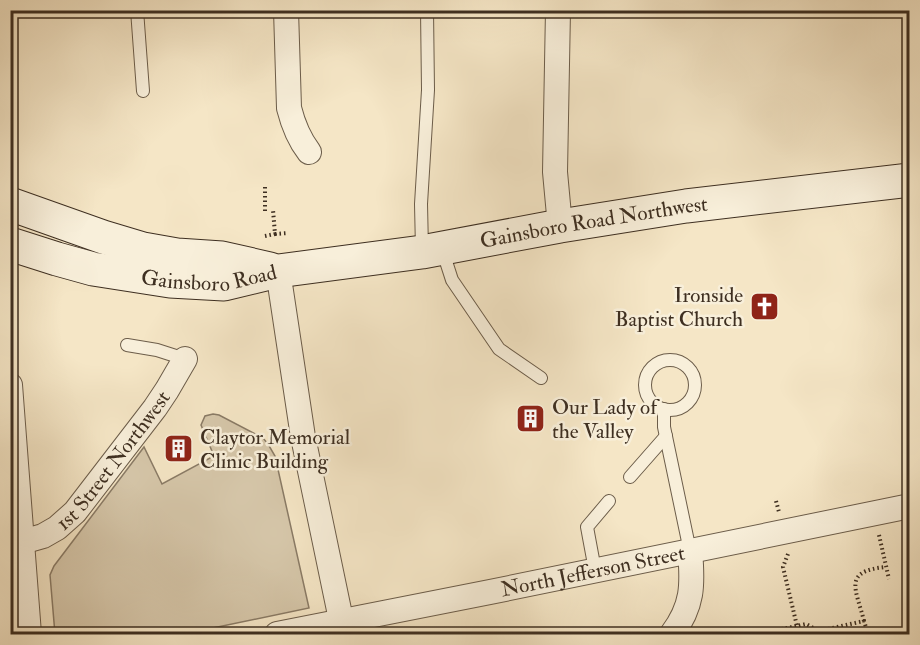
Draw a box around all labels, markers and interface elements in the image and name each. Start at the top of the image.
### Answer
street label: Gainsboro Road Northwest [478,191,709,255]
street label: Gainsboro Road [139,259,280,299]
place label: Ironside Baptist Church [615,282,743,333]
church icon: Ironside Baptist Church [748,291,780,323]
street label: 1st Street Northwest [50,386,177,537]
place label: Our Lady of the Valley [552,394,660,445]
building icon: Our Lady of the Valley [515,403,547,435]
place label: Claytor Memorial Clinic Building [200,424,351,475]
building icon: Claytor Memorial Clinic Building [163,433,195,465]
street label: North Jefferson Street [498,539,687,603]

